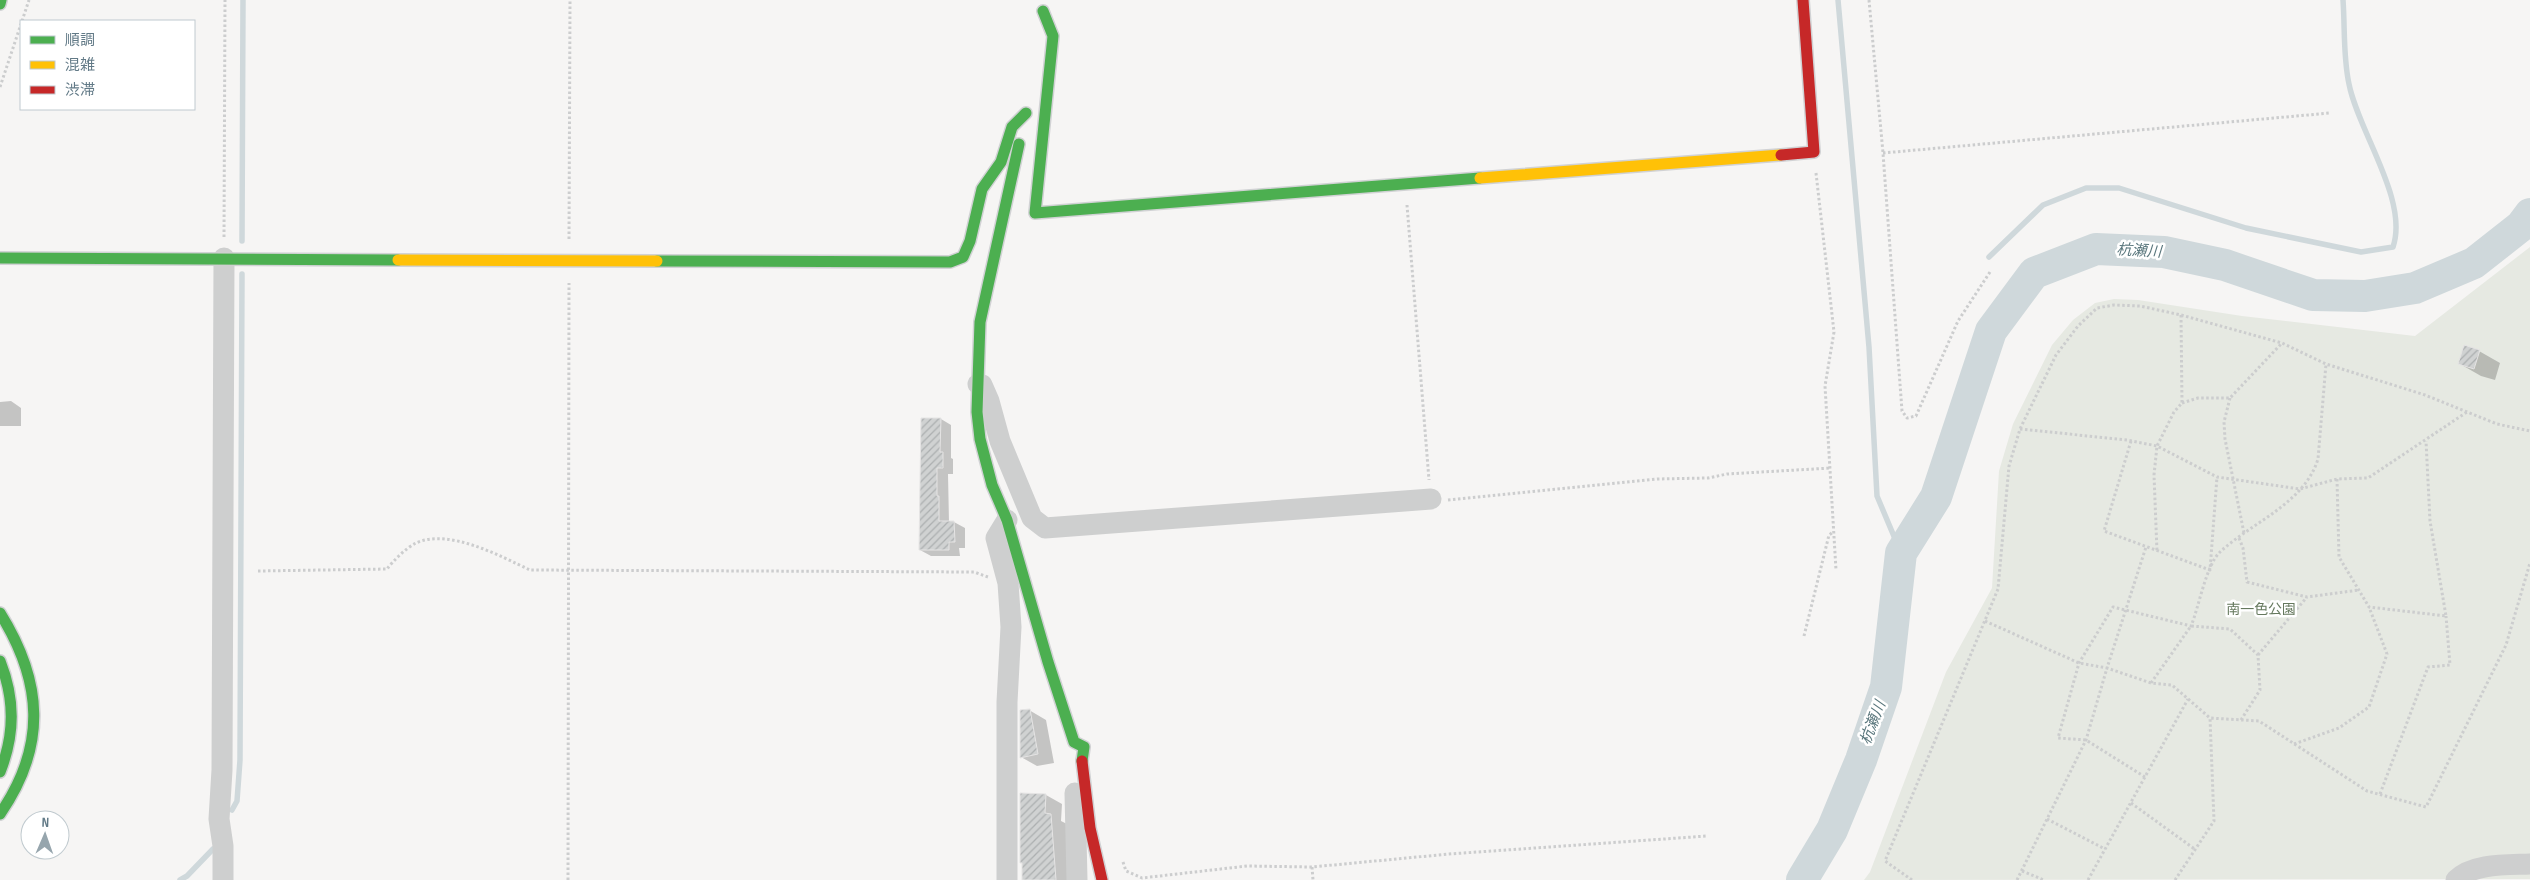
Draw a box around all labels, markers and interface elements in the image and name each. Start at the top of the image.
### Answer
legend [20,20,195,110]
text: 順調 [65,31,95,50]
text: 混雑 [65,56,95,75]
text: 渋滞 [65,81,95,100]
water label: 杭瀬川 [2116,240,2164,262]
park label: 南一色公園 [2226,601,2296,618]
water label: 杭瀬川 [1856,697,1891,747]
north arrow [20,810,70,860]
text: N [41,814,49,831]

